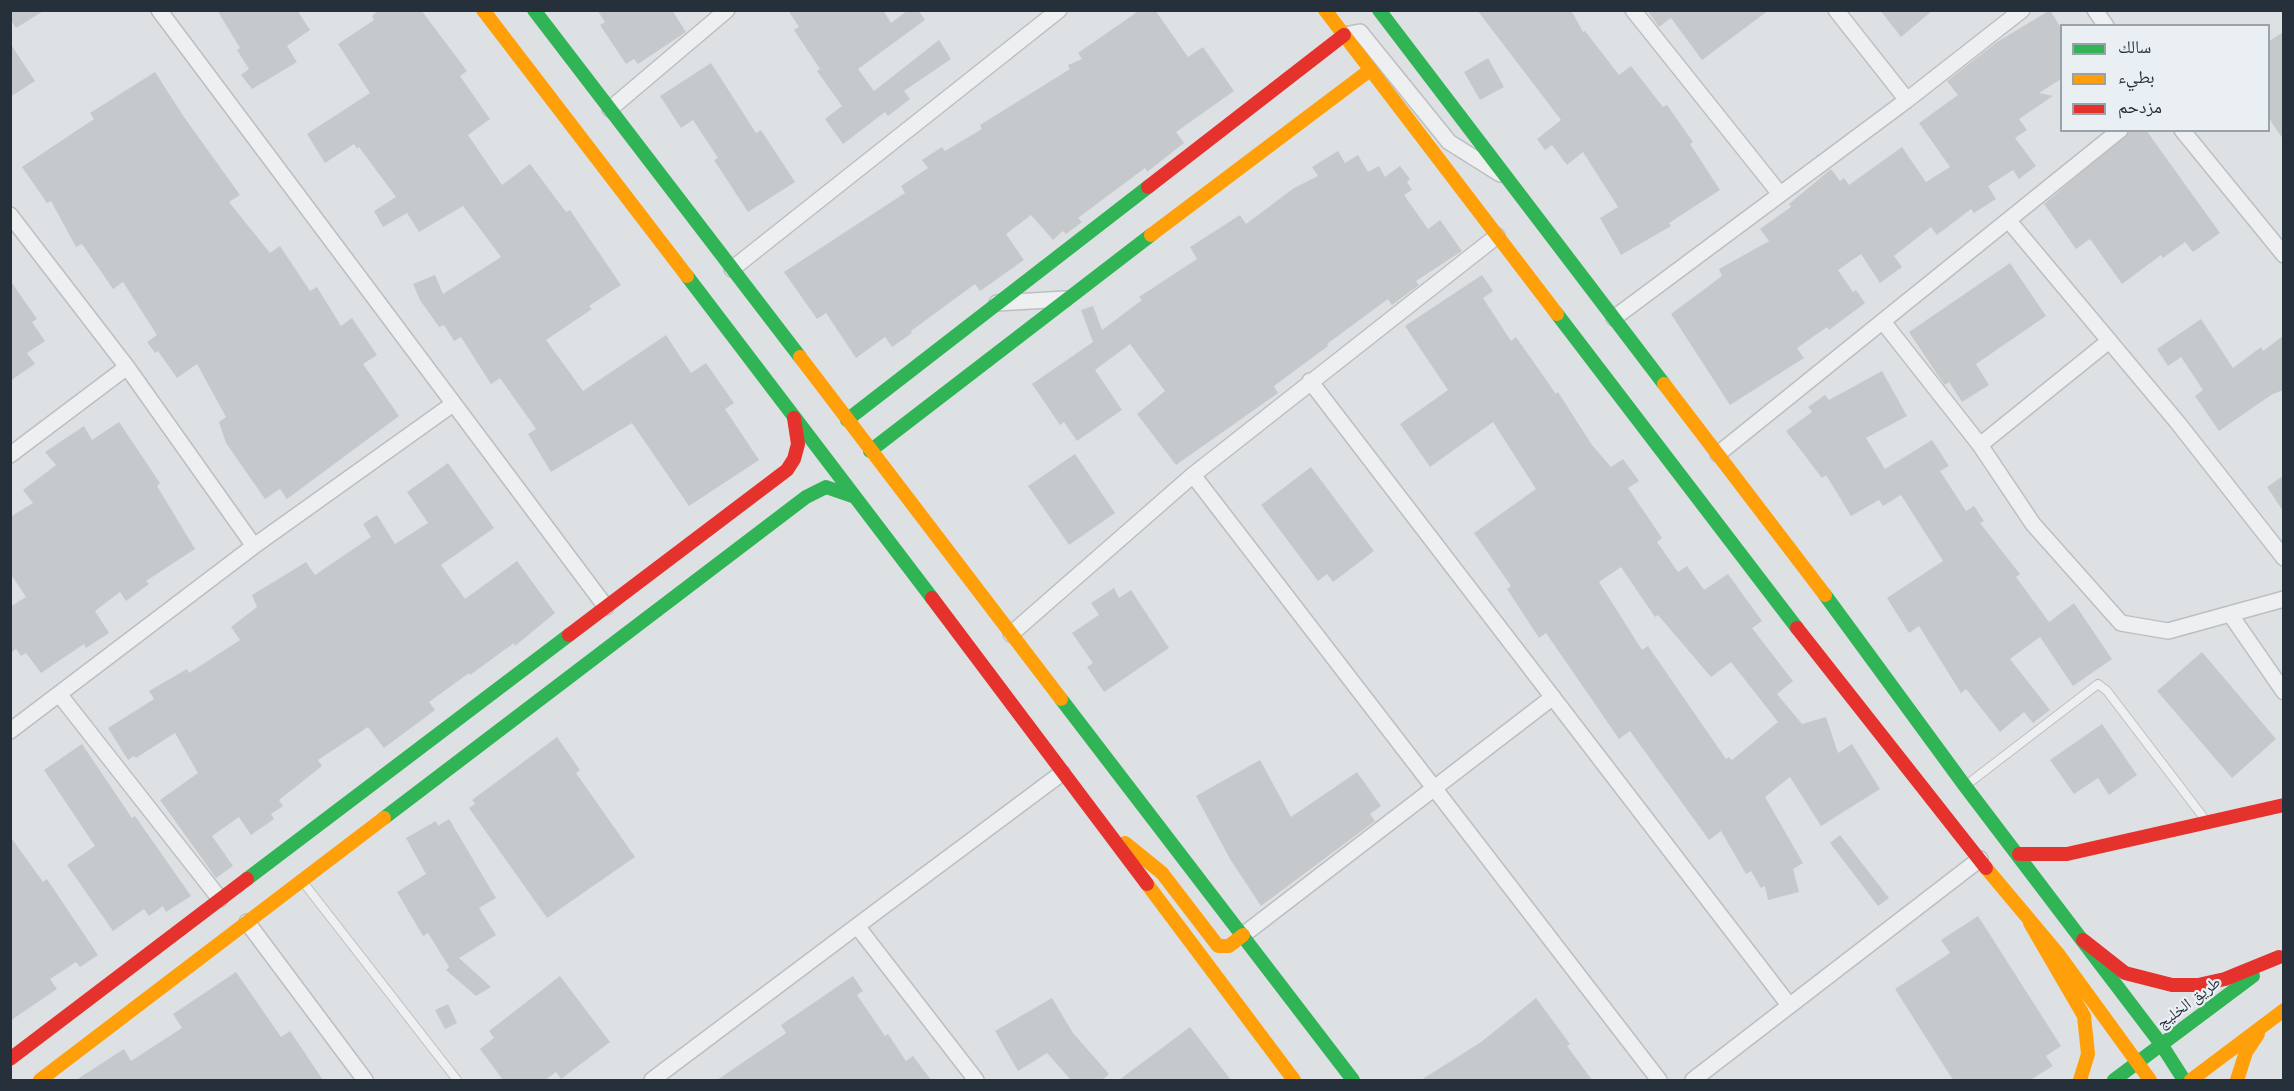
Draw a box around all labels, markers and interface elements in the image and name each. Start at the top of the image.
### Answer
legend [2060,24,2270,132]
text: سالك [2118,34,2151,58]
text: بطيء [2118,64,2155,88]
text: مزدحم [2118,94,2162,118]
street label: طريق الخليج [2153,973,2225,1033]

